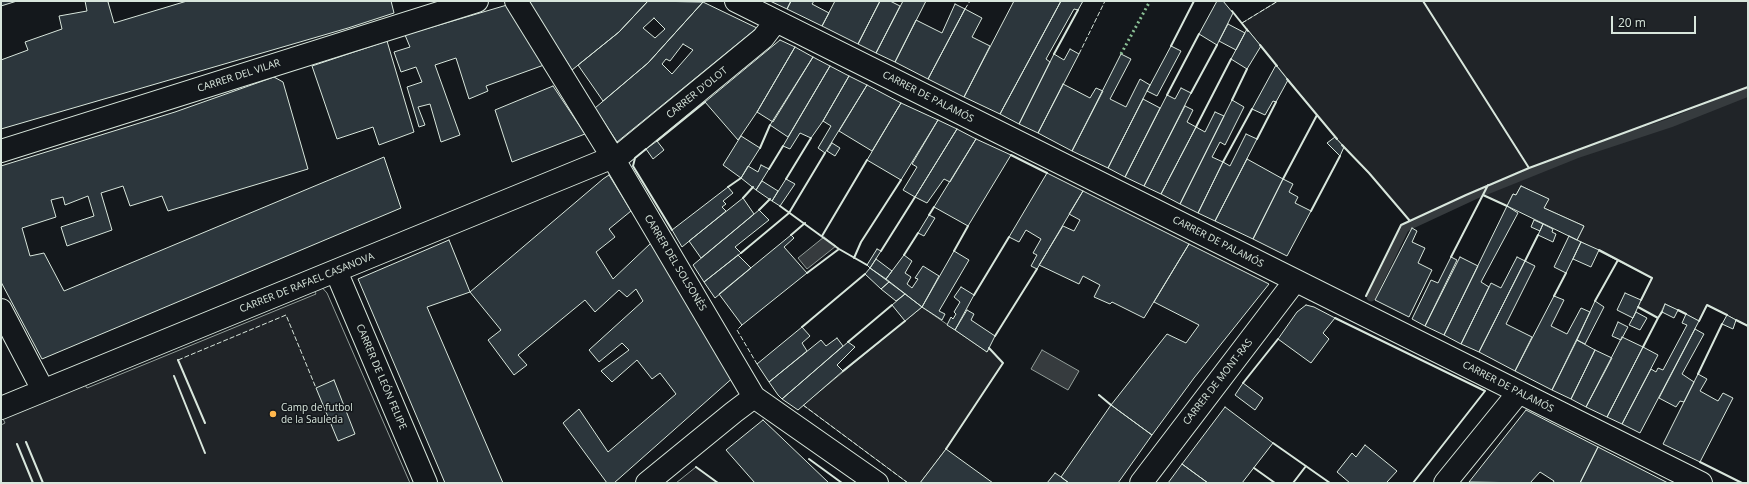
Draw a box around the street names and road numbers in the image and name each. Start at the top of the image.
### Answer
street label: CARRER DEL VILAR [196,57,282,95]
street label: CARRER D'OLOT [664,65,730,121]
street label: CARRER DE PALAMÓS [880,69,976,125]
street label: CARRER DEL SOLSONÈS [641,213,709,313]
street label: CARRER DE PALAMÓS [1170,214,1266,270]
street label: CARRER DE RAFAEL CASANOVA [238,250,376,316]
street label: CARRER DE LEÓN FELIPE [353,322,409,432]
street label: CARRER DE MONT-RAS [1181,337,1255,427]
street label: CARRER DE PALAMÓS [1460,359,1556,415]

